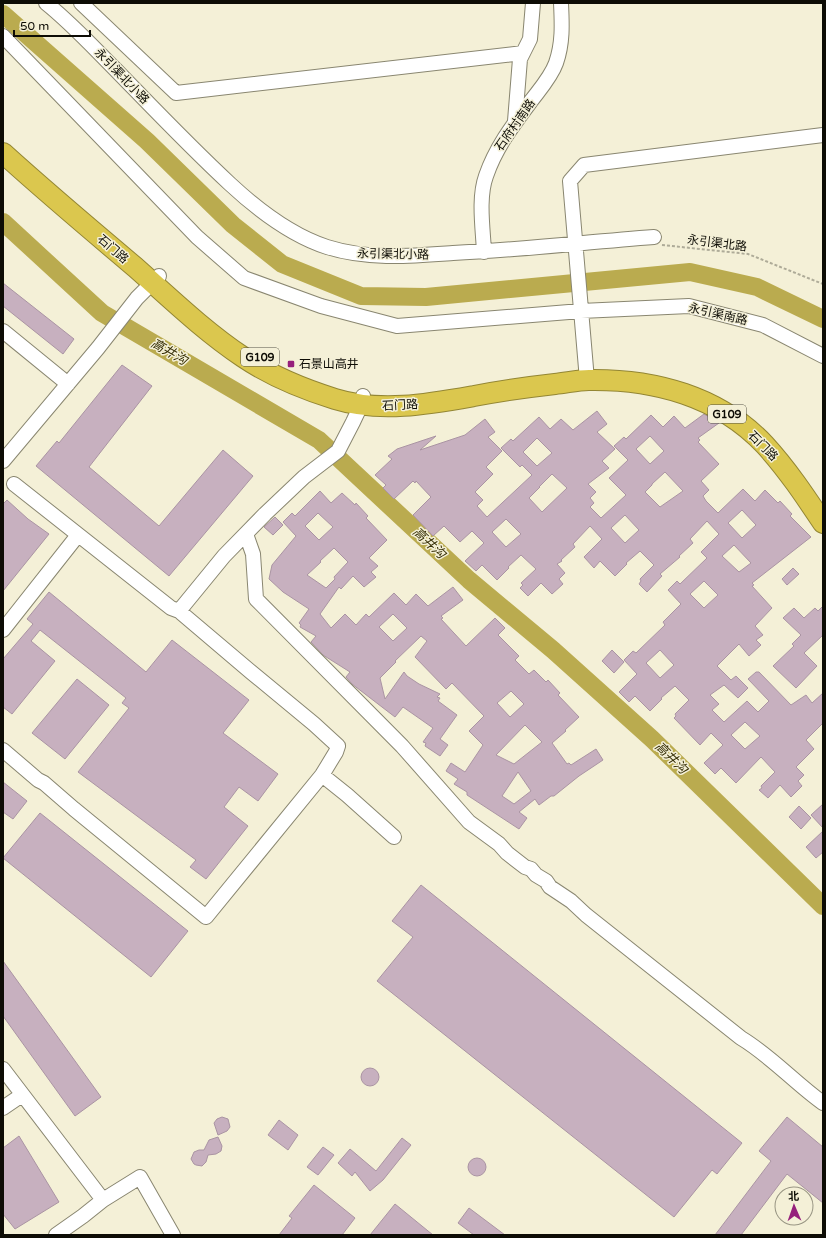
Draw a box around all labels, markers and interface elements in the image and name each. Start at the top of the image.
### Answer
scale bar [14,12,90,38]
text: 50 m [20,19,49,33]
street label: 永引渠北小路 [92,45,152,107]
street label: 石府村南路 [492,96,538,154]
street label: 石门路 [95,232,131,266]
street label: 永引渠北路 [686,232,748,254]
street label: 永引渠北小路 [357,246,429,262]
street label: 永引渠南路 [687,300,749,328]
water label: 高井沟 [148,335,192,370]
road number: G109 [241,348,279,366]
place label: 石景山高井 [299,357,359,371]
marker: 石景山高井 [286,359,296,369]
street label: 石门路 [382,397,418,413]
road number: G109 [708,405,746,423]
street label: 石门路 [745,428,781,464]
water label: 高井沟 [409,524,450,564]
water label: 高井沟 [651,739,692,779]
north arrow [774,1186,814,1226]
text: 北 [788,1190,799,1203]

